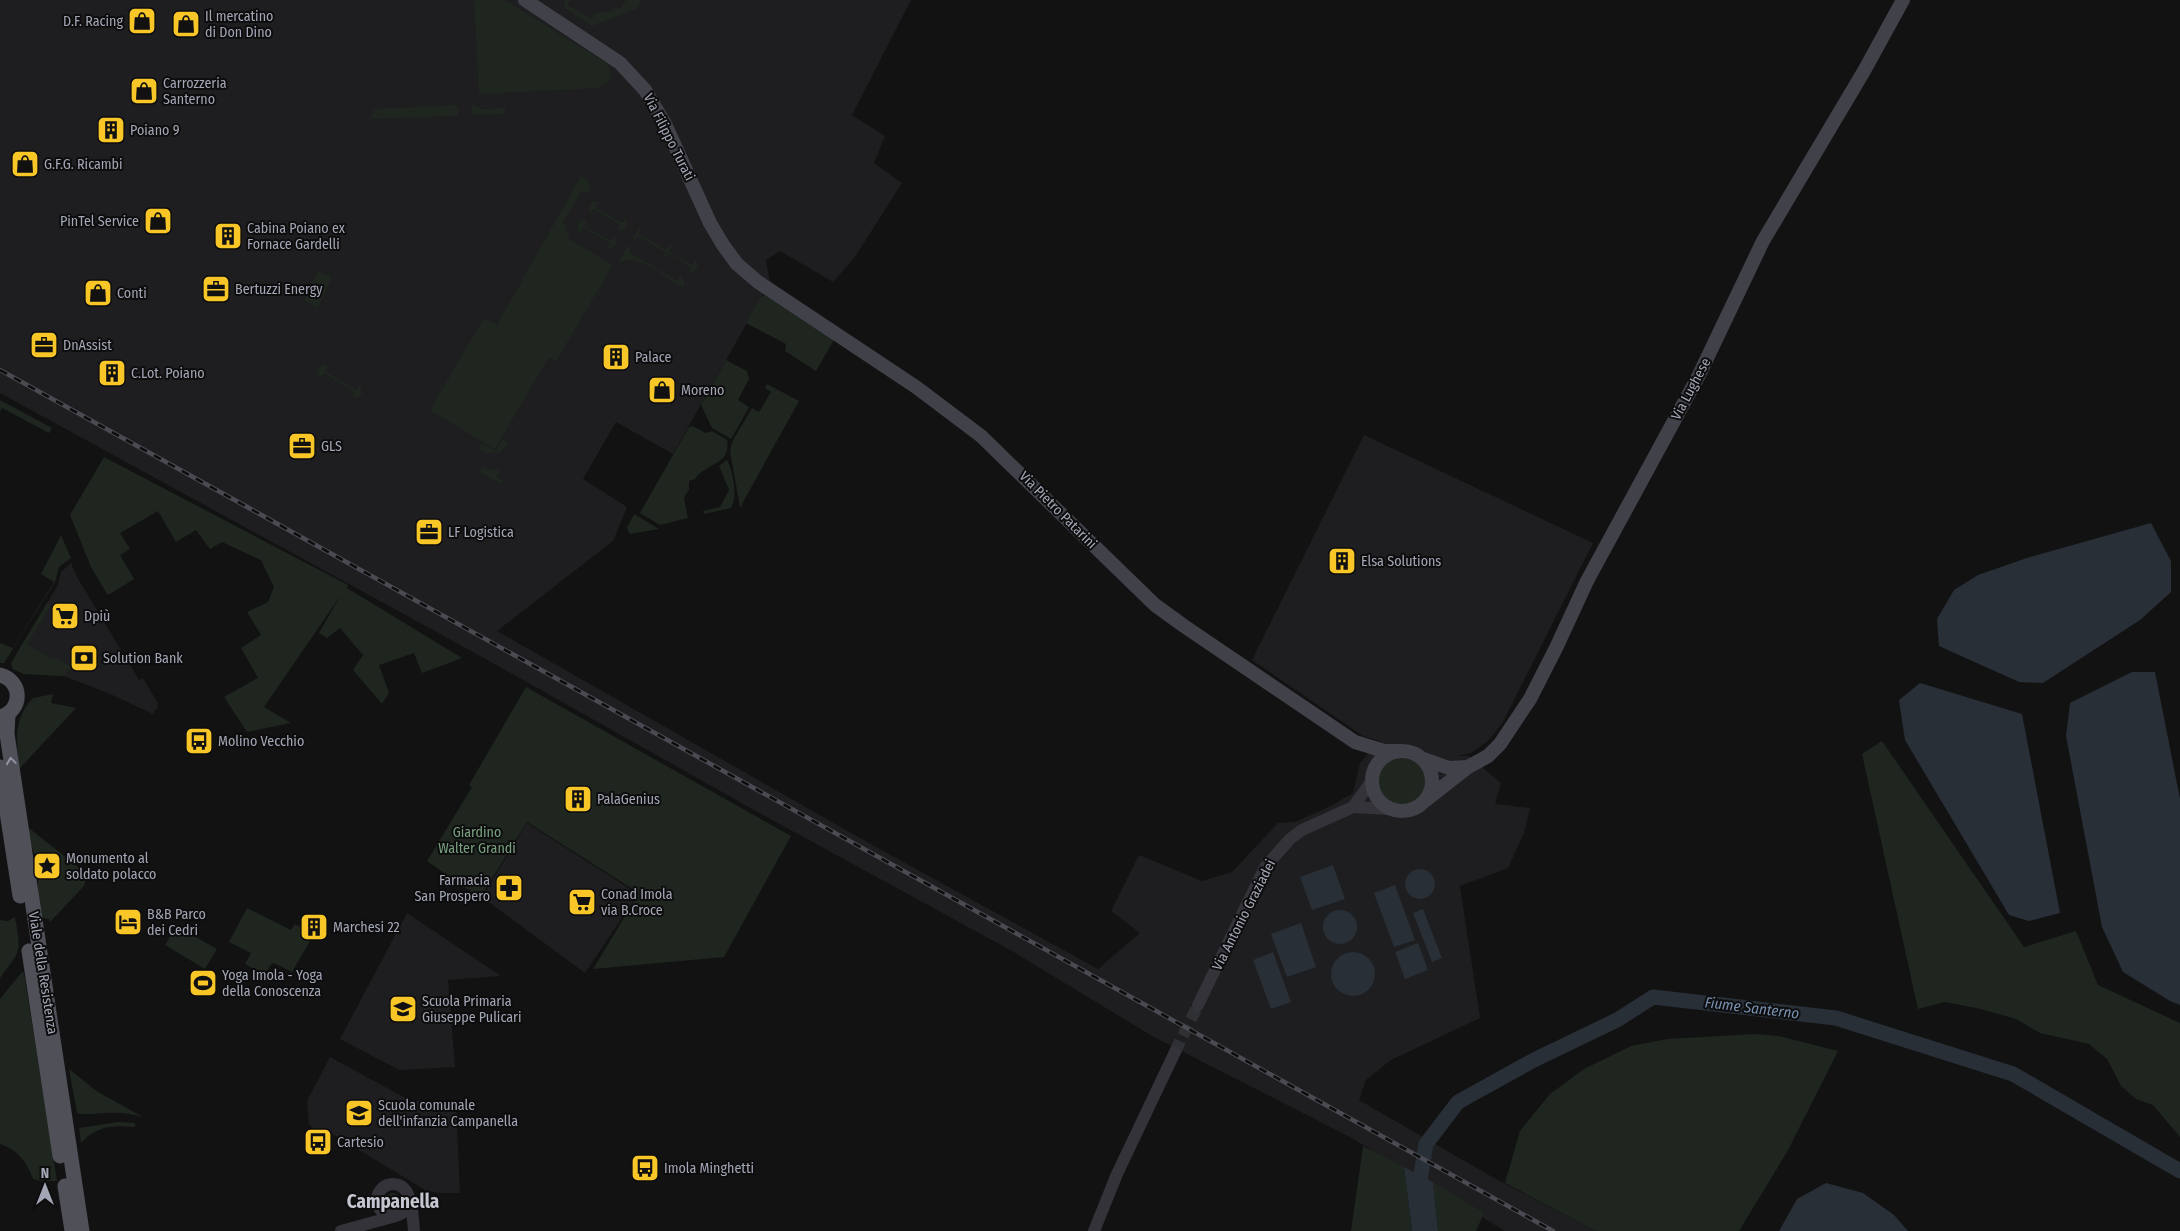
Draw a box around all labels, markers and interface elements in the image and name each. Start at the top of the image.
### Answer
shop icon: D.F. Racing [127,6,157,36]
place label: Il mercatino di Don Dino [205,8,273,41]
shop icon: Il mercatino di Don Dino [171,9,201,39]
place label: D.F. Racing [63,13,123,30]
place label: Carrozzeria Santerno [163,75,227,108]
shop icon: Carrozzeria Santerno [129,76,159,106]
street label: Via Filippo Turati [640,91,698,183]
building icon: Poiano 9 [96,115,126,145]
place label: Poiano 9 [130,122,180,139]
shop icon: G.F.G. Ricambi [10,149,40,179]
place label: G.F.G. Ricambi [44,156,123,173]
shop icon: PinTel Service [143,206,173,236]
place label: PinTel Service [60,213,139,230]
place label: Cabina Poiano ex Fornace Gardelli [247,220,346,253]
building icon: Cabina Poiano ex Fornace Gardelli [213,221,243,251]
office icon: Bertuzzi Energy [201,274,231,304]
shop icon: Conti [83,278,113,308]
place label: Bertuzzi Energy [235,281,323,298]
place label: Conti [117,285,147,302]
office icon: DnAssist [29,330,59,360]
place label: DnAssist [63,337,112,354]
building icon: Palace [601,342,631,372]
place label: Palace [635,349,672,366]
street label: Via Lughese [1668,355,1714,423]
building icon: C.Lot. Poiano [97,358,127,388]
place label: C.Lot. Poiano [131,365,205,382]
shop icon: Moreno [647,375,677,405]
place label: Moreno [681,382,724,399]
office icon: GLS [287,431,317,461]
place label: GLS [321,438,342,455]
street label: Via Pietro Patarini [1016,468,1100,552]
office icon: LF Logistica [414,517,444,547]
place label: LF Logistica [448,524,514,541]
building icon: Elsa Solutions [1327,546,1357,576]
place label: Elsa Solutions [1361,553,1441,570]
supermarket icon: Dpiù [50,601,80,631]
place label: Dpiù [84,608,110,625]
bank icon: Solution Bank [69,643,99,673]
place label: Solution Bank [103,650,183,667]
bus stop icon: Molino Vecchio [184,726,214,756]
place label: Molino Vecchio [218,733,304,750]
one-way arrow [6,757,16,765]
building icon: PalaGenius [563,784,593,814]
place label: PalaGenius [597,791,660,808]
park label: Giardino Walter Grandi [438,824,516,857]
place label: Monumento al soldato polacco [66,850,156,883]
place icon: Monumento al soldato polacco [32,851,62,881]
street label: Via Antonio Graziadei [1209,857,1279,973]
place label: Farmacia San Prospero [414,872,490,905]
pharmacy icon: Farmacia San Prospero [494,873,524,903]
place label: Conad Imola via B.Croce [601,886,673,919]
supermarket icon: Conad Imola via B.Croce [567,887,597,917]
place label: B&B Parco dei Cedri [147,906,206,939]
hotel icon: B&B Parco dei Cedri [113,907,143,937]
street label: Viale della Resistenza [25,911,61,1036]
building icon: Marchesi 22 [299,912,329,942]
place label: Marchesi 22 [333,919,400,936]
place label: Yoga Imola - Yoga della Conoscenza [222,967,323,1000]
sports icon: Yoga Imola - Yoga della Conoscenza [188,968,218,998]
place label: Scuola Primaria Giuseppe Pulicari [422,993,522,1026]
water label: Fiume Santerno [1704,993,1800,1023]
school or university icon: Scuola Primaria Giuseppe Pulicari [388,994,418,1024]
place label: Scuola comunale dell'infanzia Campanella [378,1097,518,1130]
school or university icon: Scuola comunale dell'infanzia Campanella [344,1098,374,1128]
bus stop icon: Cartesio [303,1127,333,1157]
place label: Cartesio [337,1134,384,1151]
bus stop icon: Imola Minghetti [630,1153,660,1183]
place label: Imola Minghetti [664,1160,754,1177]
north arrow [20,1161,70,1211]
text: N [41,1165,49,1182]
district label: Campanella [347,1190,439,1213]

